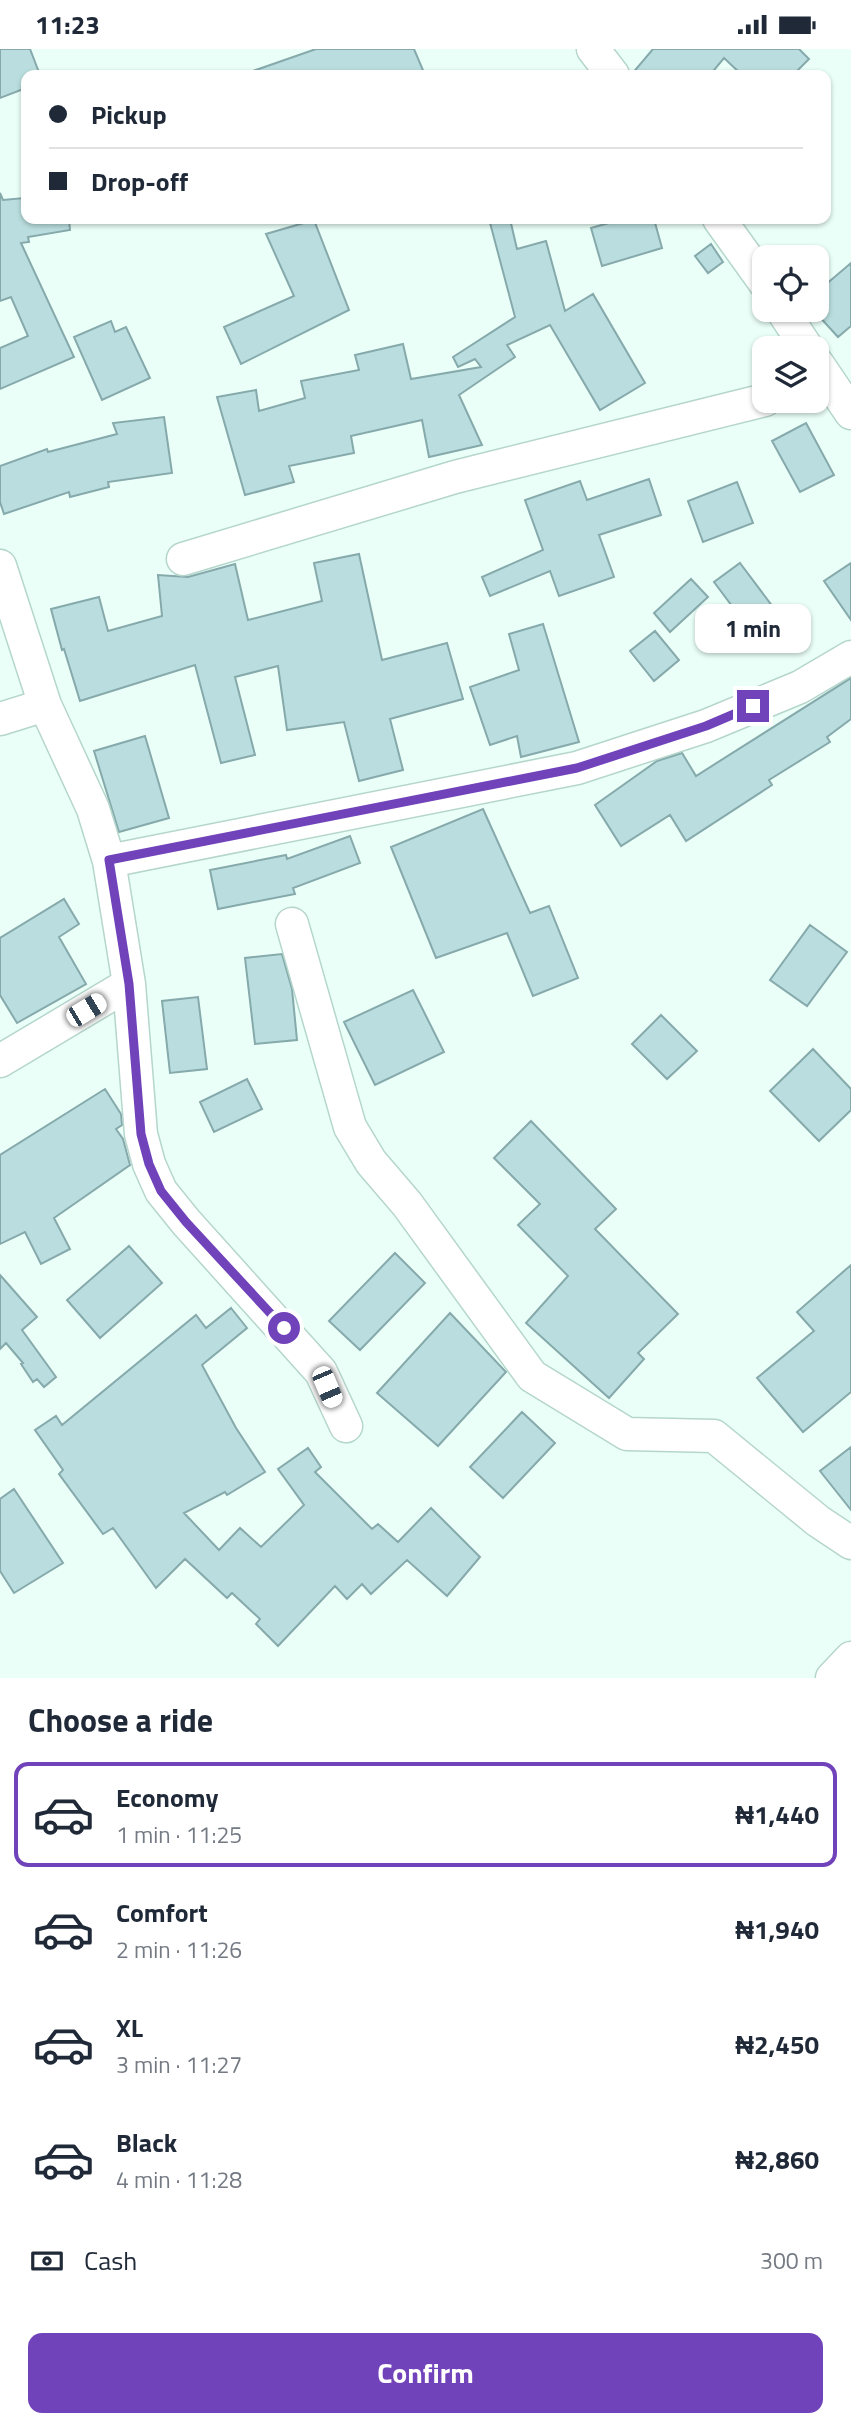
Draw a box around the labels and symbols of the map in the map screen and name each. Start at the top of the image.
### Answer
callout: 1 min [695,605,811,653]
route end [737,690,769,722]
car [63,990,110,1030]
route start [268,1312,300,1344]
car [310,1364,345,1410]

